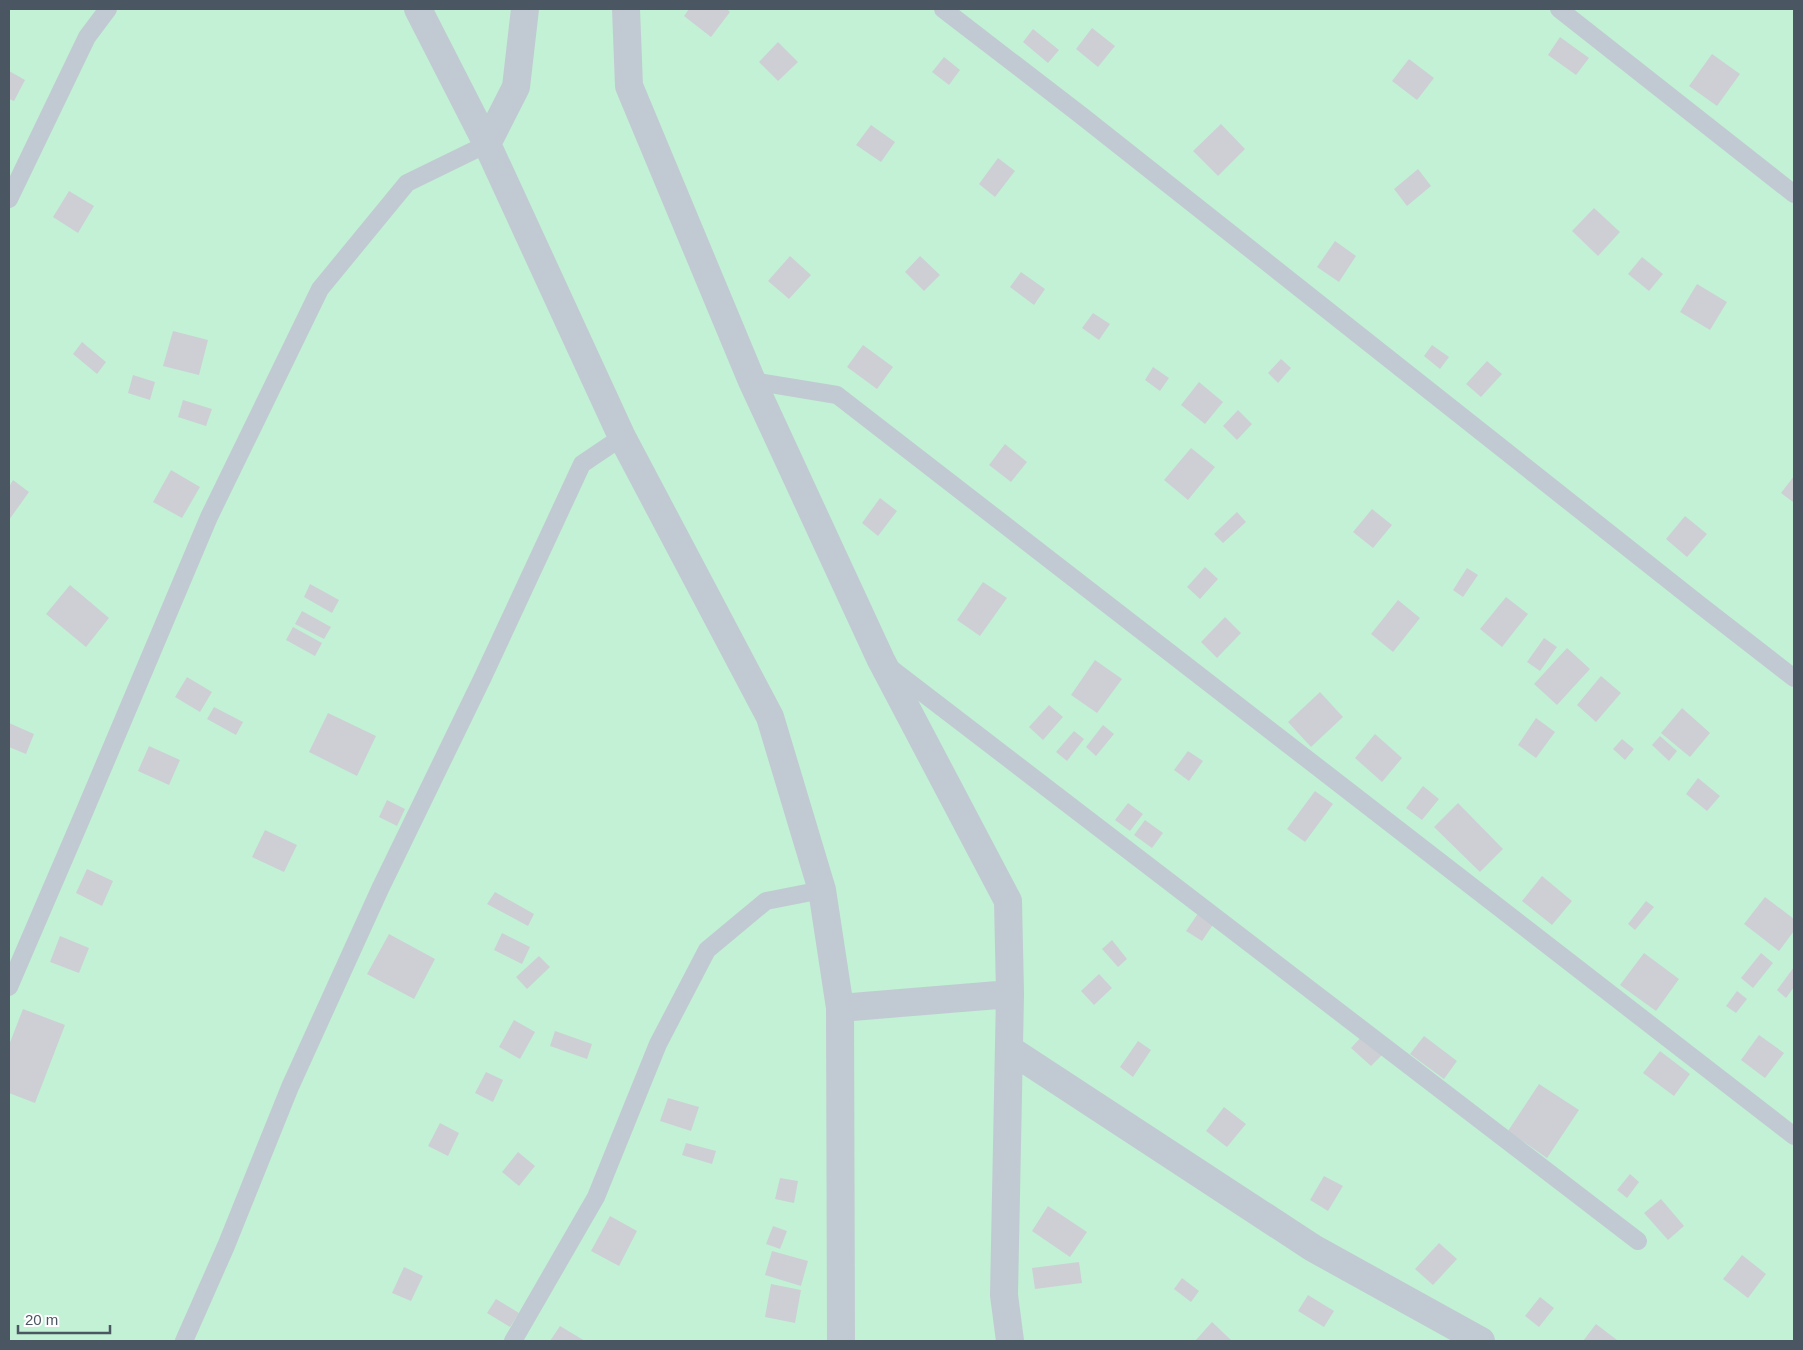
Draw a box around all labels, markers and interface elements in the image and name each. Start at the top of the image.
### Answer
scale bar [18,1302,110,1334]
text: 20 m [25,1311,58,1328]

